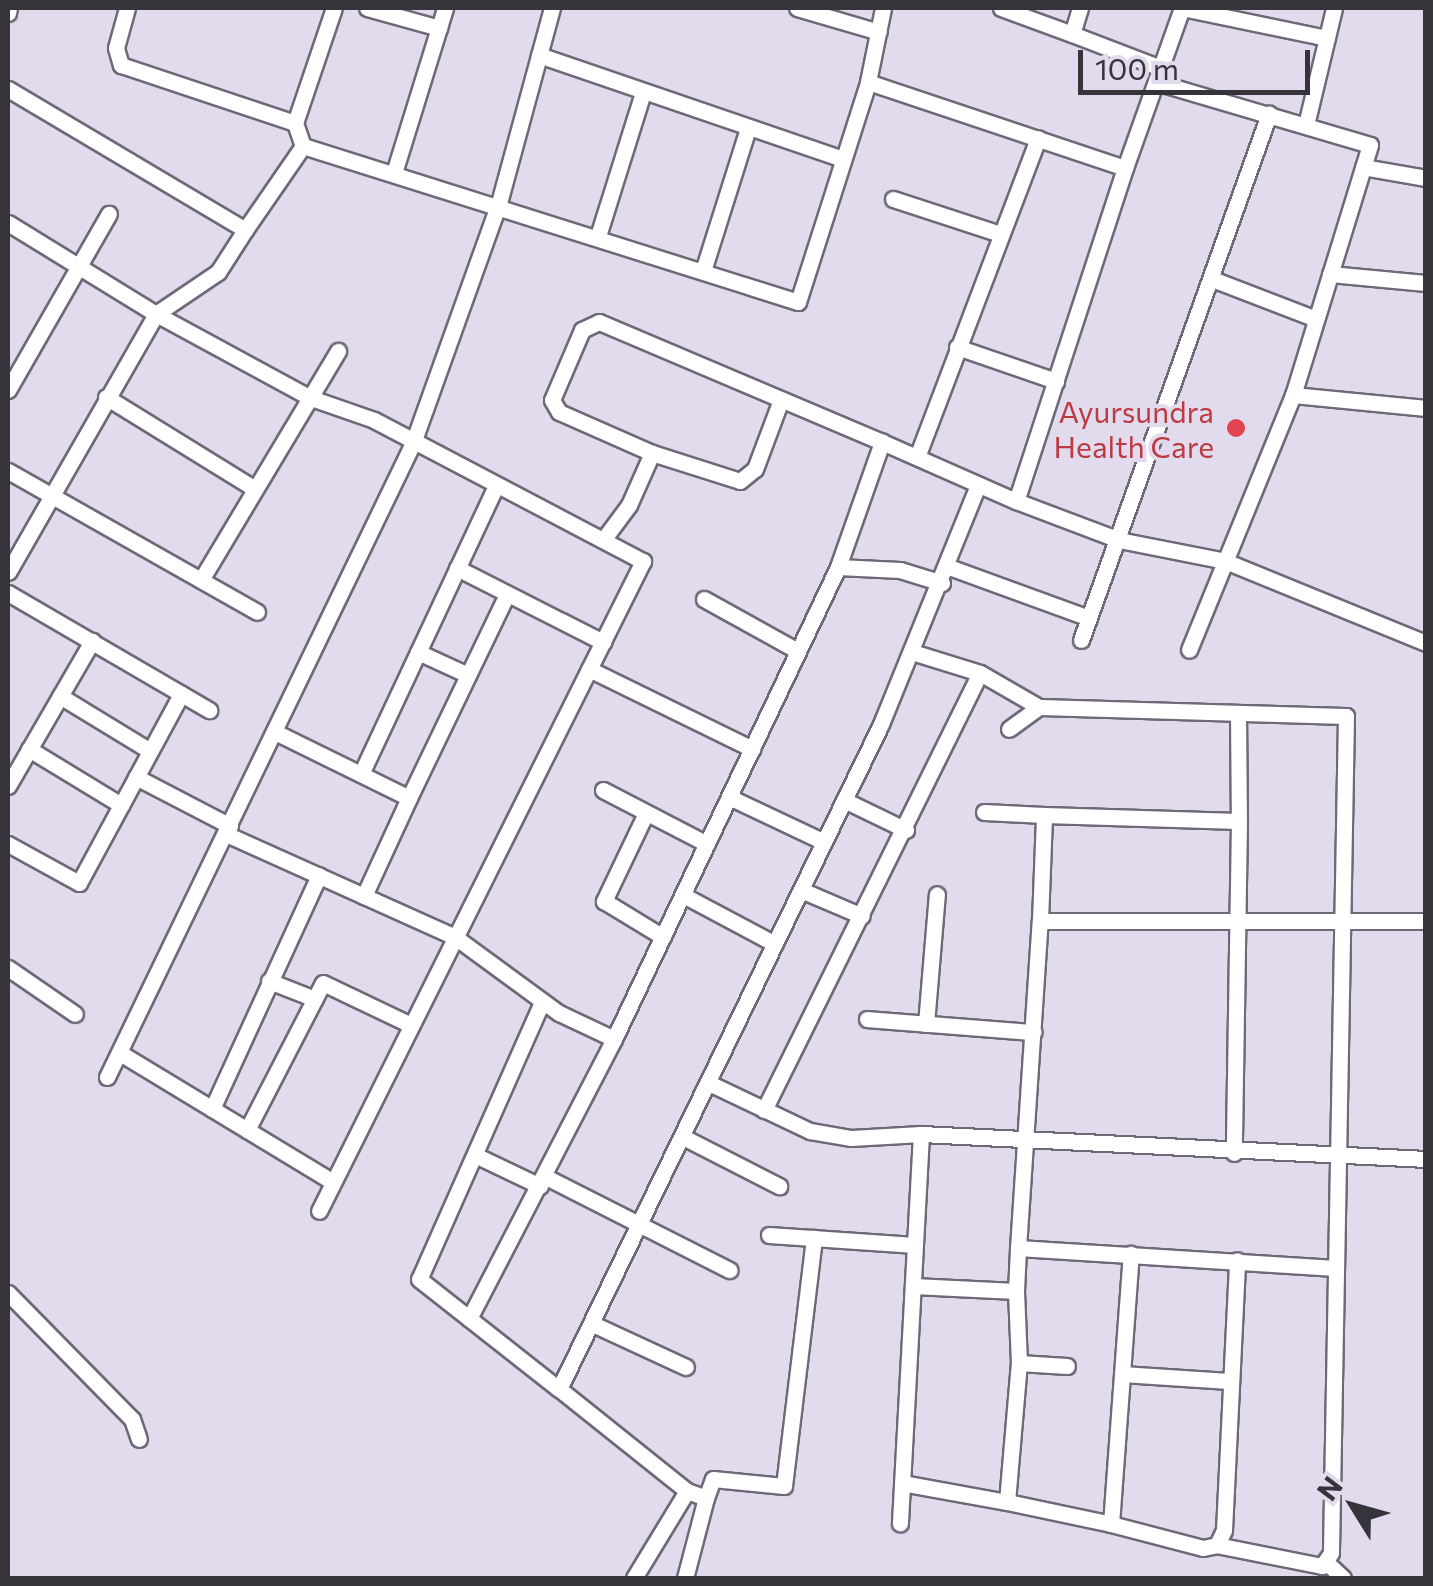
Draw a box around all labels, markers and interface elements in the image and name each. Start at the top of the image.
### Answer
scale bar [1083,30,1316,92]
text: 100 m [1095,49,1179,86]
place label: Ayursundra Health Care [1054,393,1214,464]
marker: Ayursundra Health Care [1223,415,1249,441]
north arrow [1303,1456,1403,1556]
text: N [1309,1469,1349,1507]

